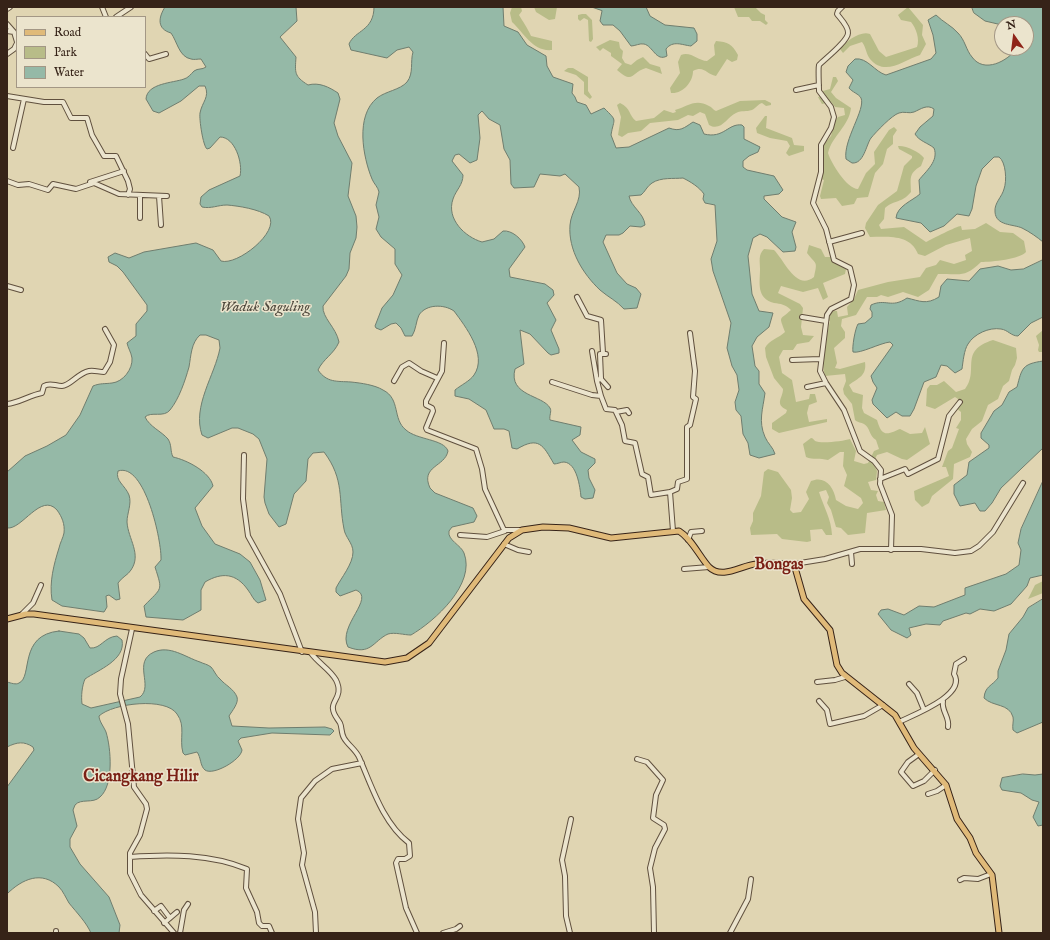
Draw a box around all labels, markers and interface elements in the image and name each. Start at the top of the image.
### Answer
legend [16,16,146,88]
north arrow [994,16,1034,56]
text: N [1005,17,1018,33]
text: Road [54,25,81,40]
text: Park [54,45,77,60]
text: Water [54,65,84,80]
water label: Waduk Saguling [220,299,310,317]
district label: Bongas [755,556,803,576]
district label: Cicangkang Hilir [83,768,199,788]

